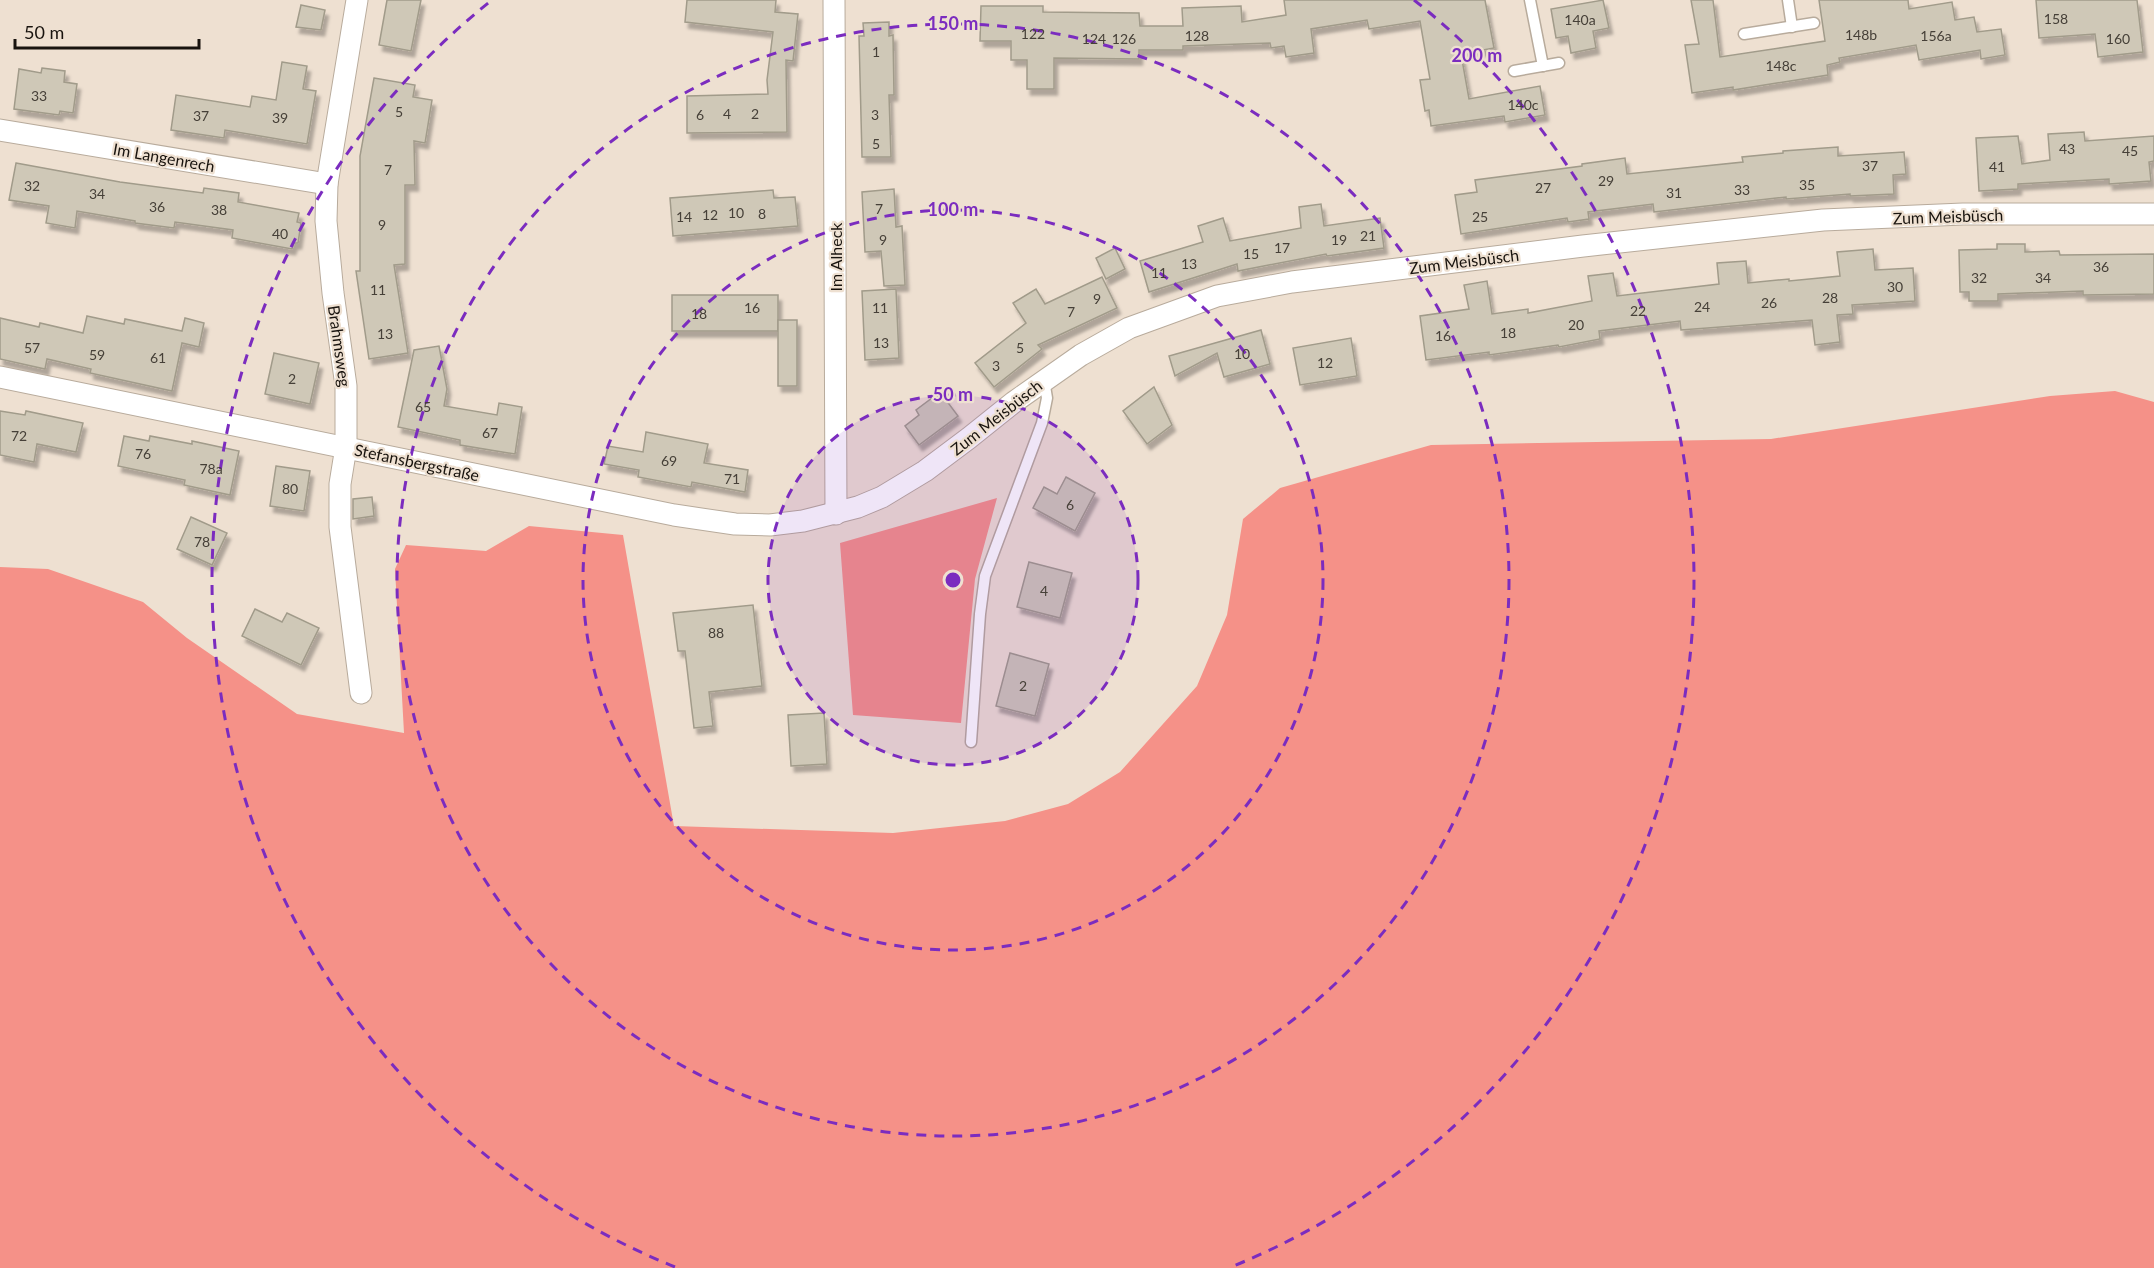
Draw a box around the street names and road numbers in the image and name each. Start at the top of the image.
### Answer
street label: Im Langenrech [112,139,216,175]
street label: Zum Meisbüsch [1892,205,2004,227]
street label: Im Alheck [826,222,845,291]
street label: Zum Meisbüsch [1408,245,1520,277]
street label: Brahmsweg [325,304,355,388]
street label: Zum Meisbüsch [947,375,1045,459]
street label: Stefansbergstraße [353,439,481,485]

